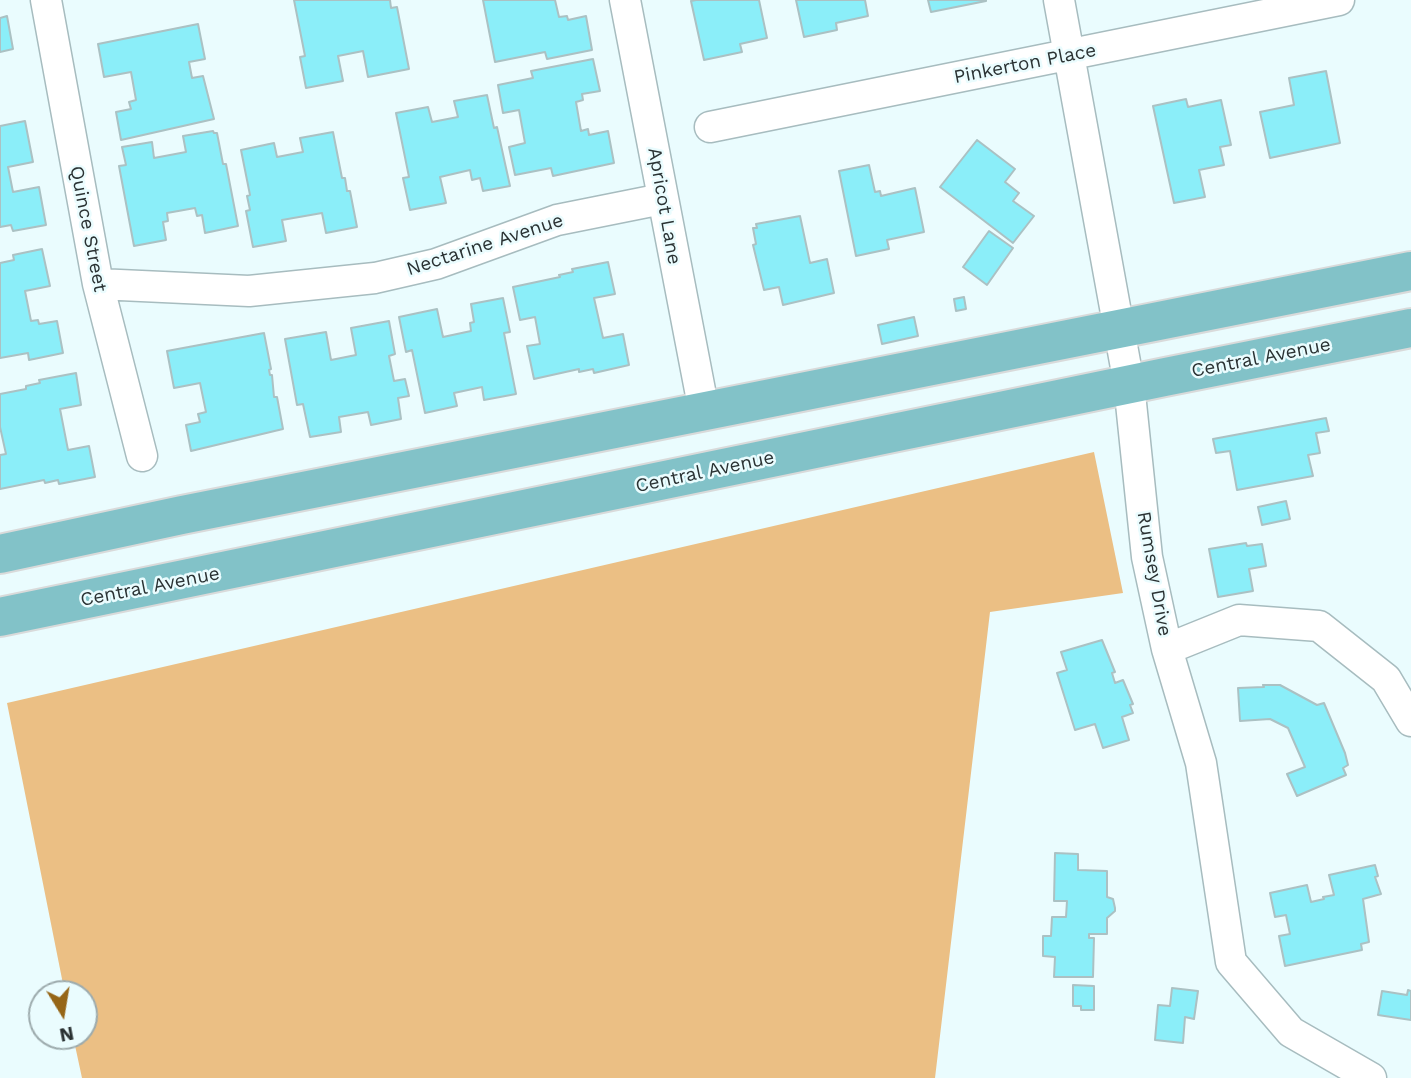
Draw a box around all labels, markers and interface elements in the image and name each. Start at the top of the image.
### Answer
street label: Pinkerton Place [952,39,1098,89]
street label: Apricot Lane [642,146,686,266]
street label: Quince Street [65,164,111,294]
street label: Nectarine Avenue [404,209,566,281]
street label: Central Avenue [1189,333,1333,383]
street label: Central Avenue [634,446,776,498]
street label: Rumsey Drive [1132,510,1176,638]
street label: Central Avenue [78,562,222,612]
north arrow [28,980,98,1050]
text: N [58,1022,76,1047]

